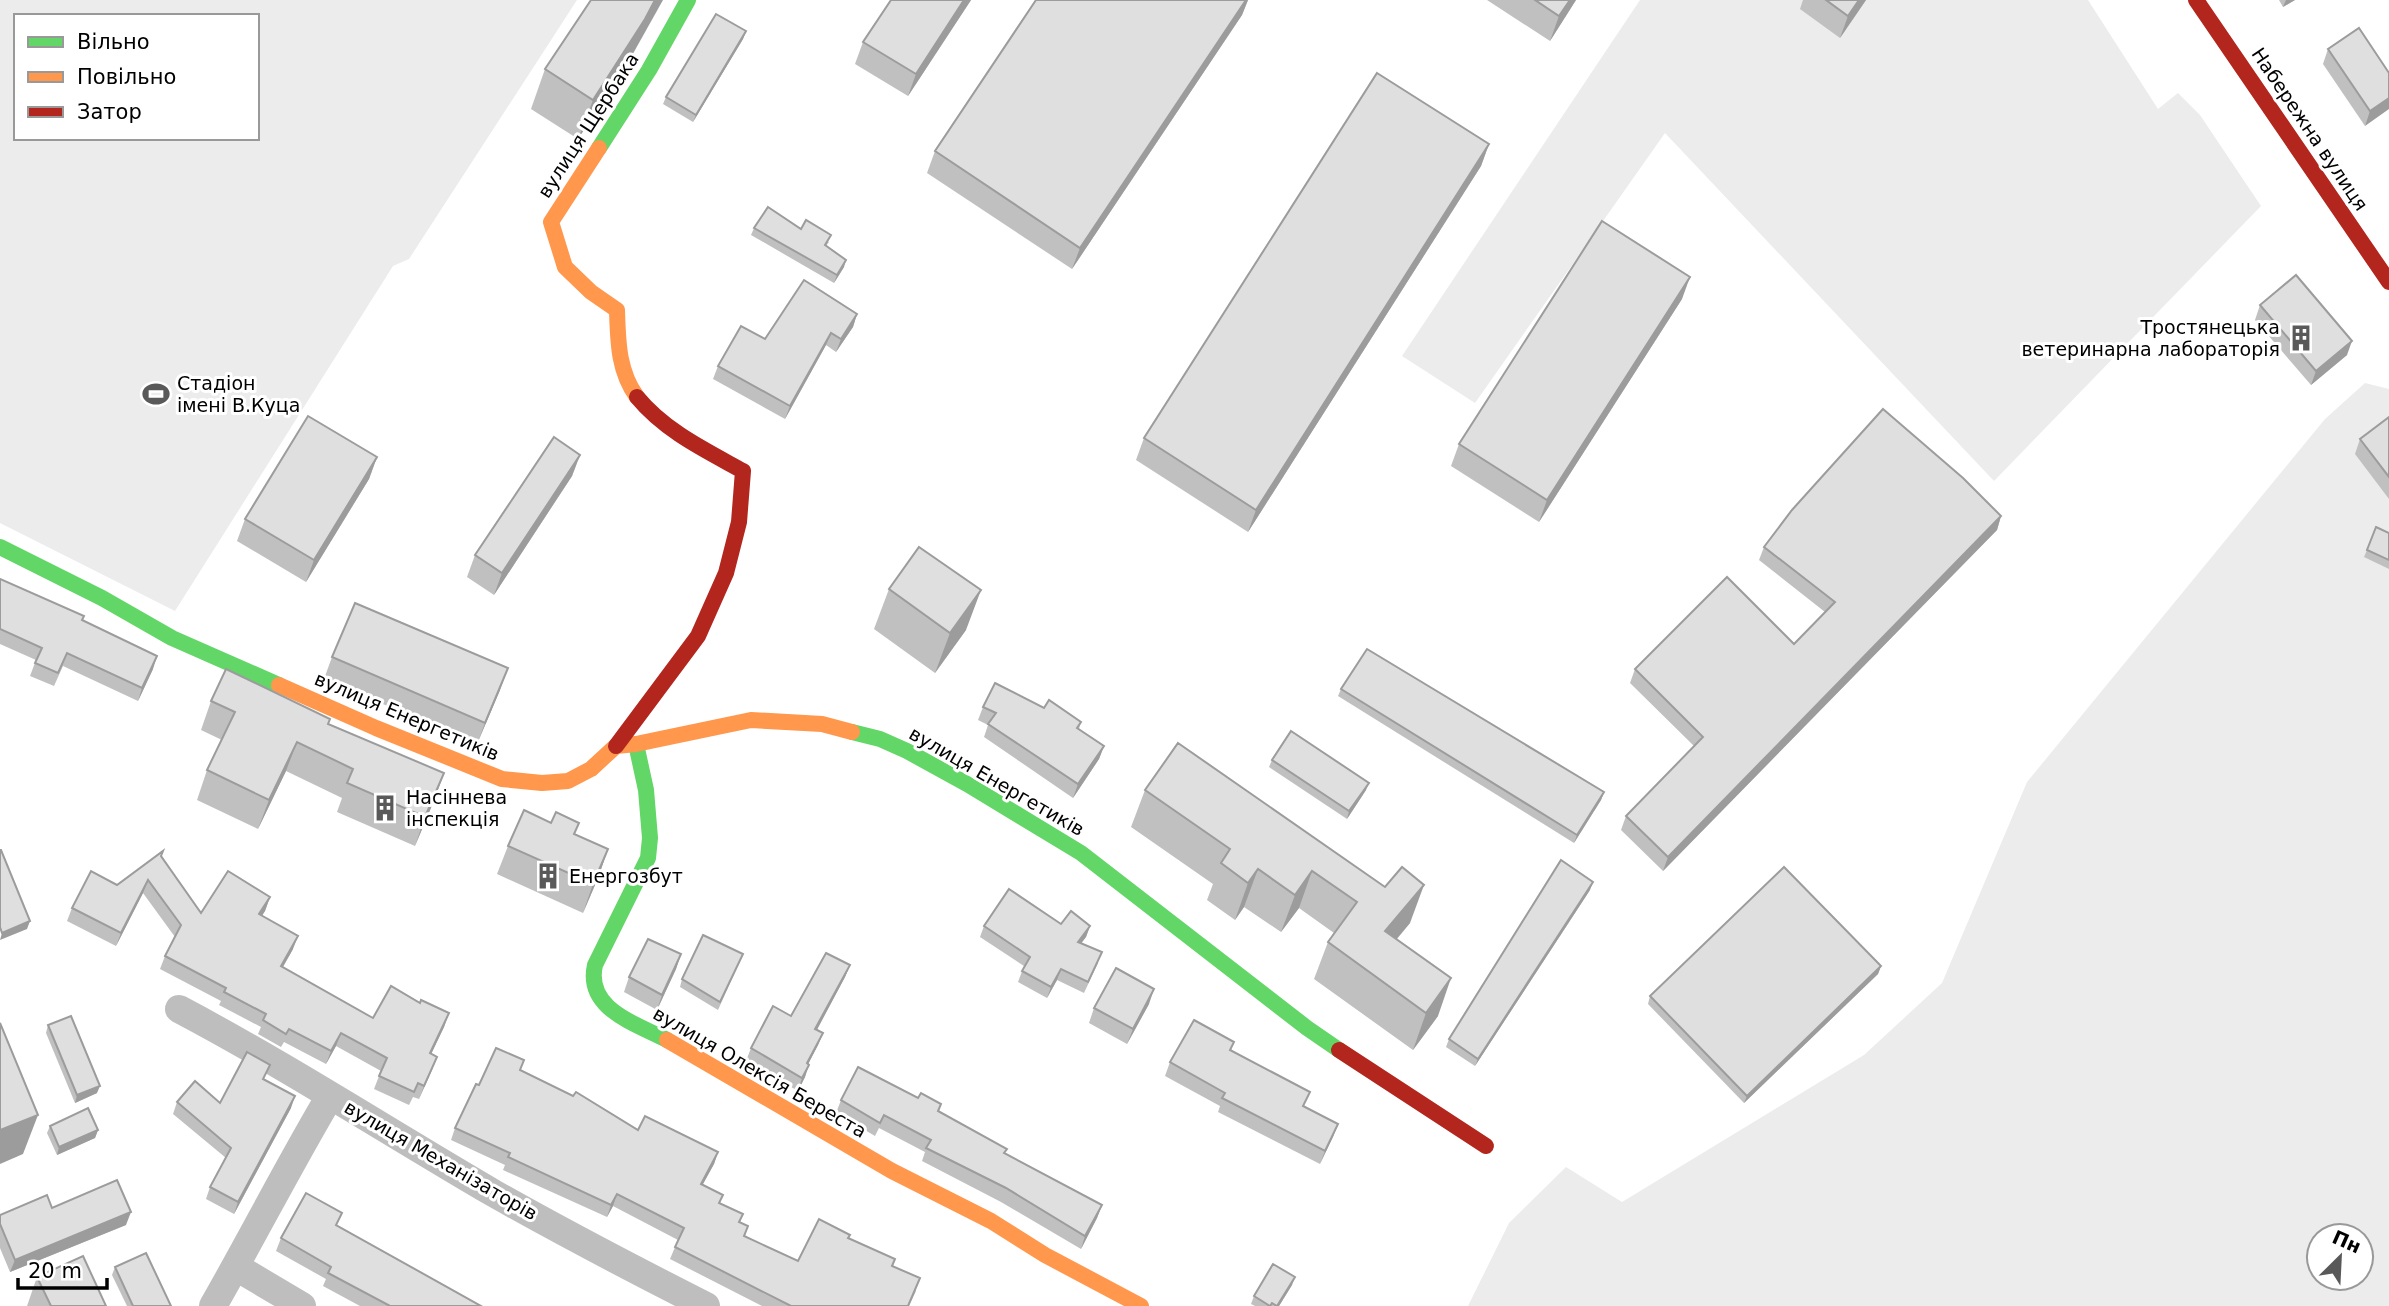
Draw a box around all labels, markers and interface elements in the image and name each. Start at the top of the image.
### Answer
legend [14,14,259,140]
text: Вільно [77,30,150,54]
street label: Набережна вулиця [2247,43,2373,215]
street label: вулиця Щербака [533,48,643,202]
text: Повільно [77,65,176,89]
text: Затор [77,100,142,124]
place label: Тростянецька ветеринарна лабораторія [2021,316,2280,360]
building icon: Тростянецька ветеринарна лабораторія [2286,323,2316,353]
place label: Стадіон імені В.Куца [177,372,300,416]
sports icon: Стадіон імені В.Куца [141,379,171,409]
street label: вулиця Енергетиків [311,667,503,765]
street label: вулиця Енергетиків [906,722,1088,840]
place label: Насіннева інспекція [406,786,507,830]
building icon: Насіннева інспекція [370,793,400,823]
building icon: Енергозбут [533,861,563,891]
place label: Енергозбут [569,865,683,887]
street label: вулиця Олексія Береста [650,1002,870,1142]
street label: вулиця Механізаторів [341,1096,541,1224]
north arrow [2305,1222,2375,1292]
text: Пн [2329,1226,2365,1257]
scale bar [18,1246,107,1290]
text: 20 m [28,1259,82,1283]

